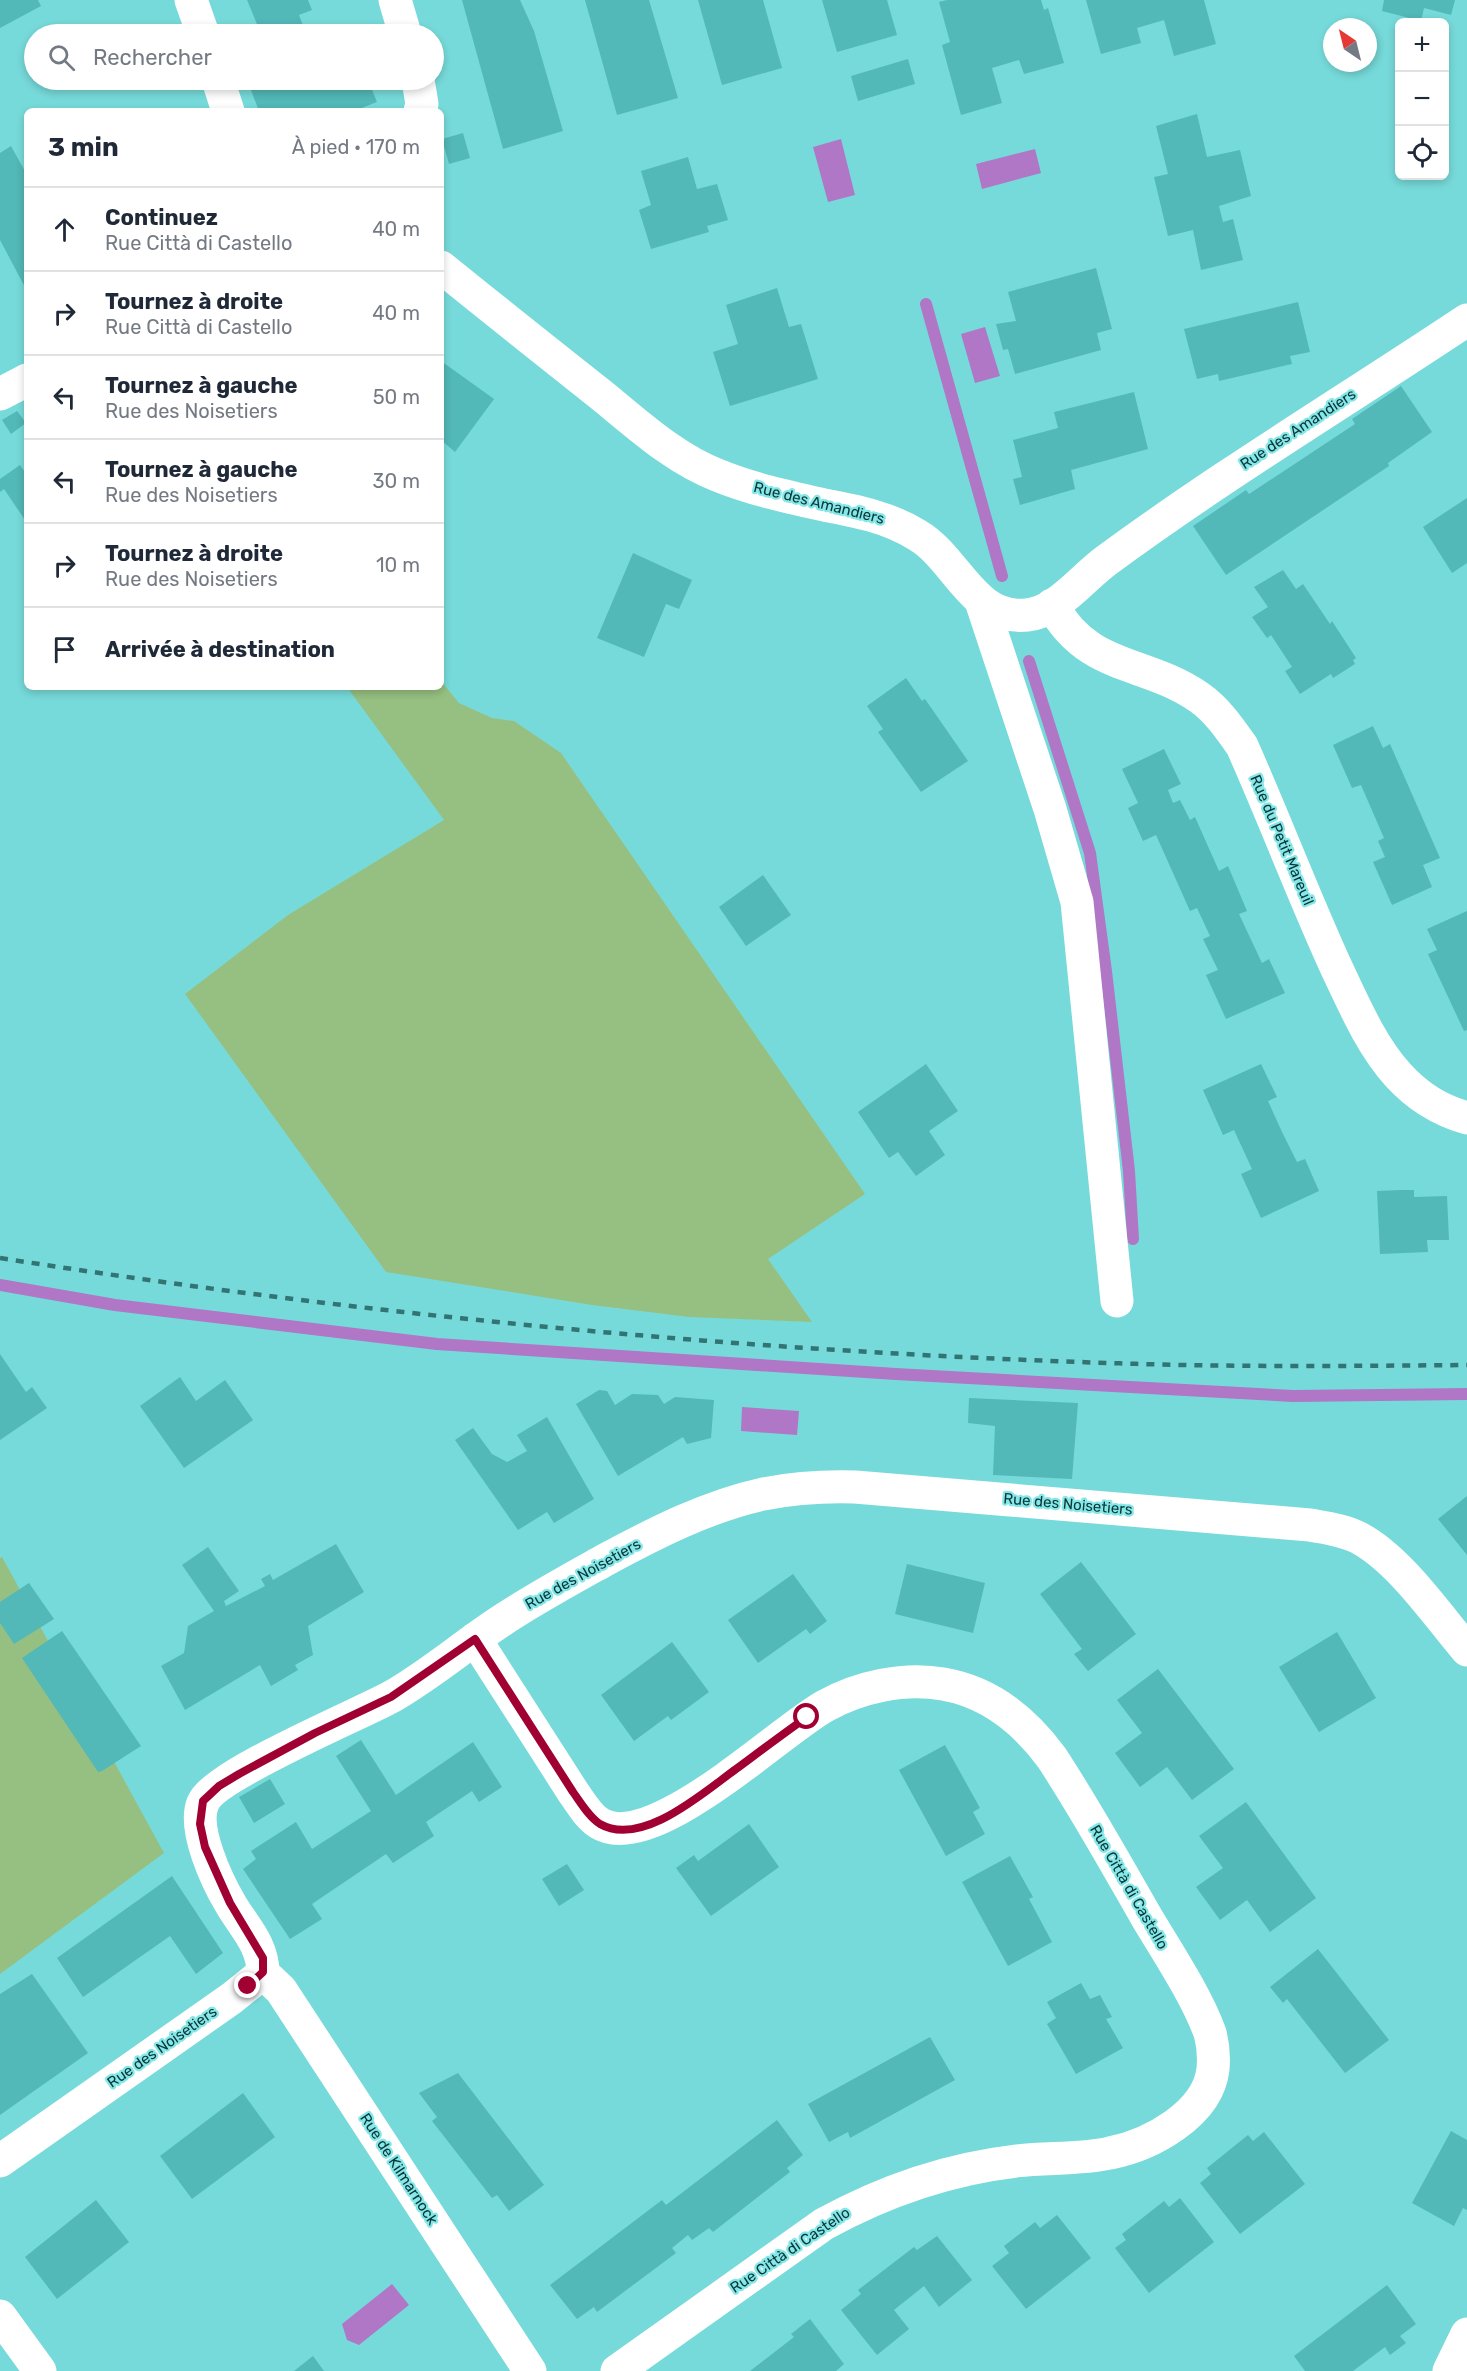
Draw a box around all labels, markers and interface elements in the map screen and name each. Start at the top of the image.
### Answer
north arrow [1323,18,1377,72]
map controls [1395,18,1449,180]
button: + [1395,18,1449,72]
search box [24,24,444,90]
icon: search [45,41,78,74]
text: Rechercher [93,44,212,71]
button: − [1395,72,1449,126]
button: locate [1395,126,1449,180]
text: 3 min [48,132,119,163]
text: À pied · 170 m [292,135,420,159]
text: Continuez [105,204,218,231]
icon: ahead [48,213,81,246]
text: 40 m [372,217,420,241]
text: Rue Città di Castello [105,231,292,255]
text: Tournez à droite [105,288,283,315]
icon: right [48,297,81,330]
text: 40 m [372,301,420,325]
text: Rue Città di Castello [105,315,292,339]
text: Tournez à gauche [105,372,298,399]
icon: left [48,381,81,414]
text: 50 m [373,385,420,409]
street label: Rue des Amandiers [1237,385,1359,473]
text: Rue des Noisetiers [105,399,278,423]
text: Tournez à gauche [105,456,298,483]
icon: left [48,465,81,498]
text: 30 m [373,469,420,493]
street label: Rue des Amandiers [752,478,887,528]
text: Rue des Noisetiers [105,483,278,507]
text: Tournez à droite [105,540,283,567]
icon: right [48,549,81,582]
text: 10 m [376,553,420,577]
text: Rue des Noisetiers [105,567,278,591]
icon: arrive [48,633,81,666]
text: Arrivée à destination [105,636,335,663]
street label: Rue du Petit Mareuil [1246,772,1318,908]
street label: Rue des Noisetiers [1003,1489,1134,1519]
street label: Rue des Noisetiers [522,1535,644,1613]
route start [793,1703,819,1729]
street label: Rue Città di Castello [1086,1822,1172,1952]
route end [234,1972,260,1998]
street label: Rue des Noisetiers [104,2002,220,2092]
street label: Rue de Kilmarnock [356,2110,442,2228]
street label: Rue Città di Castello [727,2203,853,2297]

